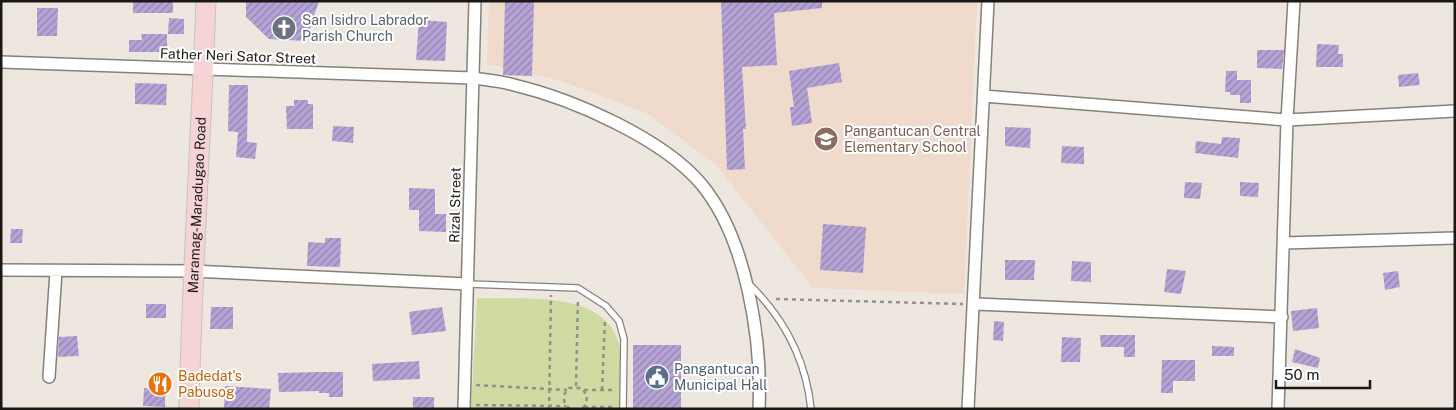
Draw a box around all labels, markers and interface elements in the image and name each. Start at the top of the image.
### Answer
place label: San Isidro Labrador Parish Church [302,12,429,44]
church icon: San Isidro Labrador Parish Church [271,15,297,41]
street label: Father Neri Sator Street [160,45,316,67]
street label: Maramag-Maradugao Road [185,117,209,294]
place label: Pangantucan Central Elementary School [844,123,981,155]
school or university icon: Pangantucan Central Elementary School [813,126,839,152]
street label: Rizal Street [446,167,464,243]
scale bar [1276,358,1370,390]
place label: Pangantucan Municipal Hall [674,361,768,393]
public building icon: Pangantucan Municipal Hall [644,364,670,390]
text: 50 m [1284,366,1319,383]
place label: Badedat's Pabusog [178,368,242,400]
restaurant icon: Badedat's Pabusog [147,371,173,397]

